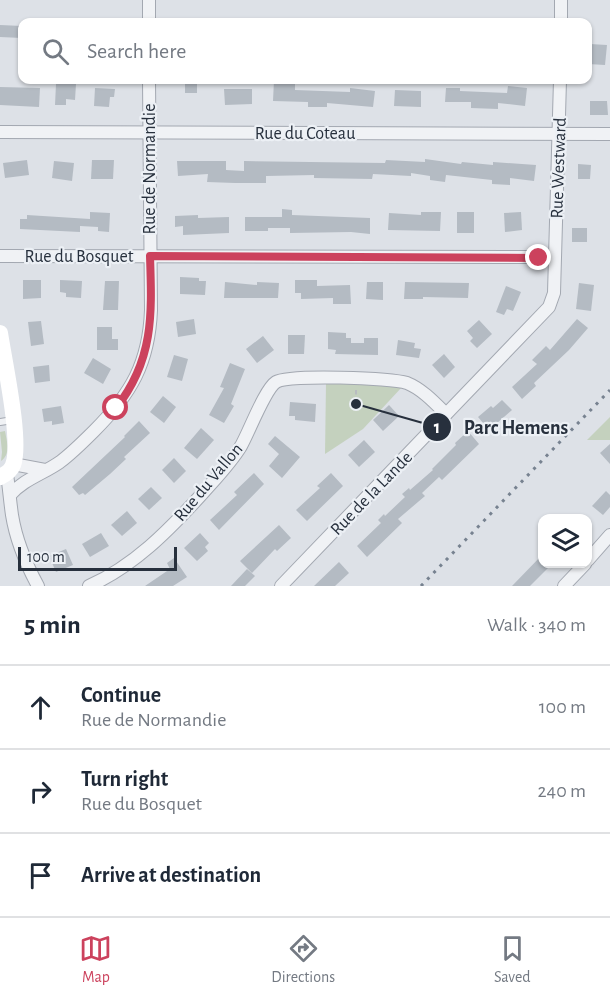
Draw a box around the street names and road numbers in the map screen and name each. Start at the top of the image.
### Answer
street label: Rue de Normandie [141,104,159,234]
street label: Rue Westward [548,117,570,219]
street label: Rue du Coteau [255,125,355,143]
street label: Rue du Bosquet [25,248,134,266]
street label: Rue du Vallon [171,440,246,525]
street label: Rue de la Lande [327,448,416,539]

